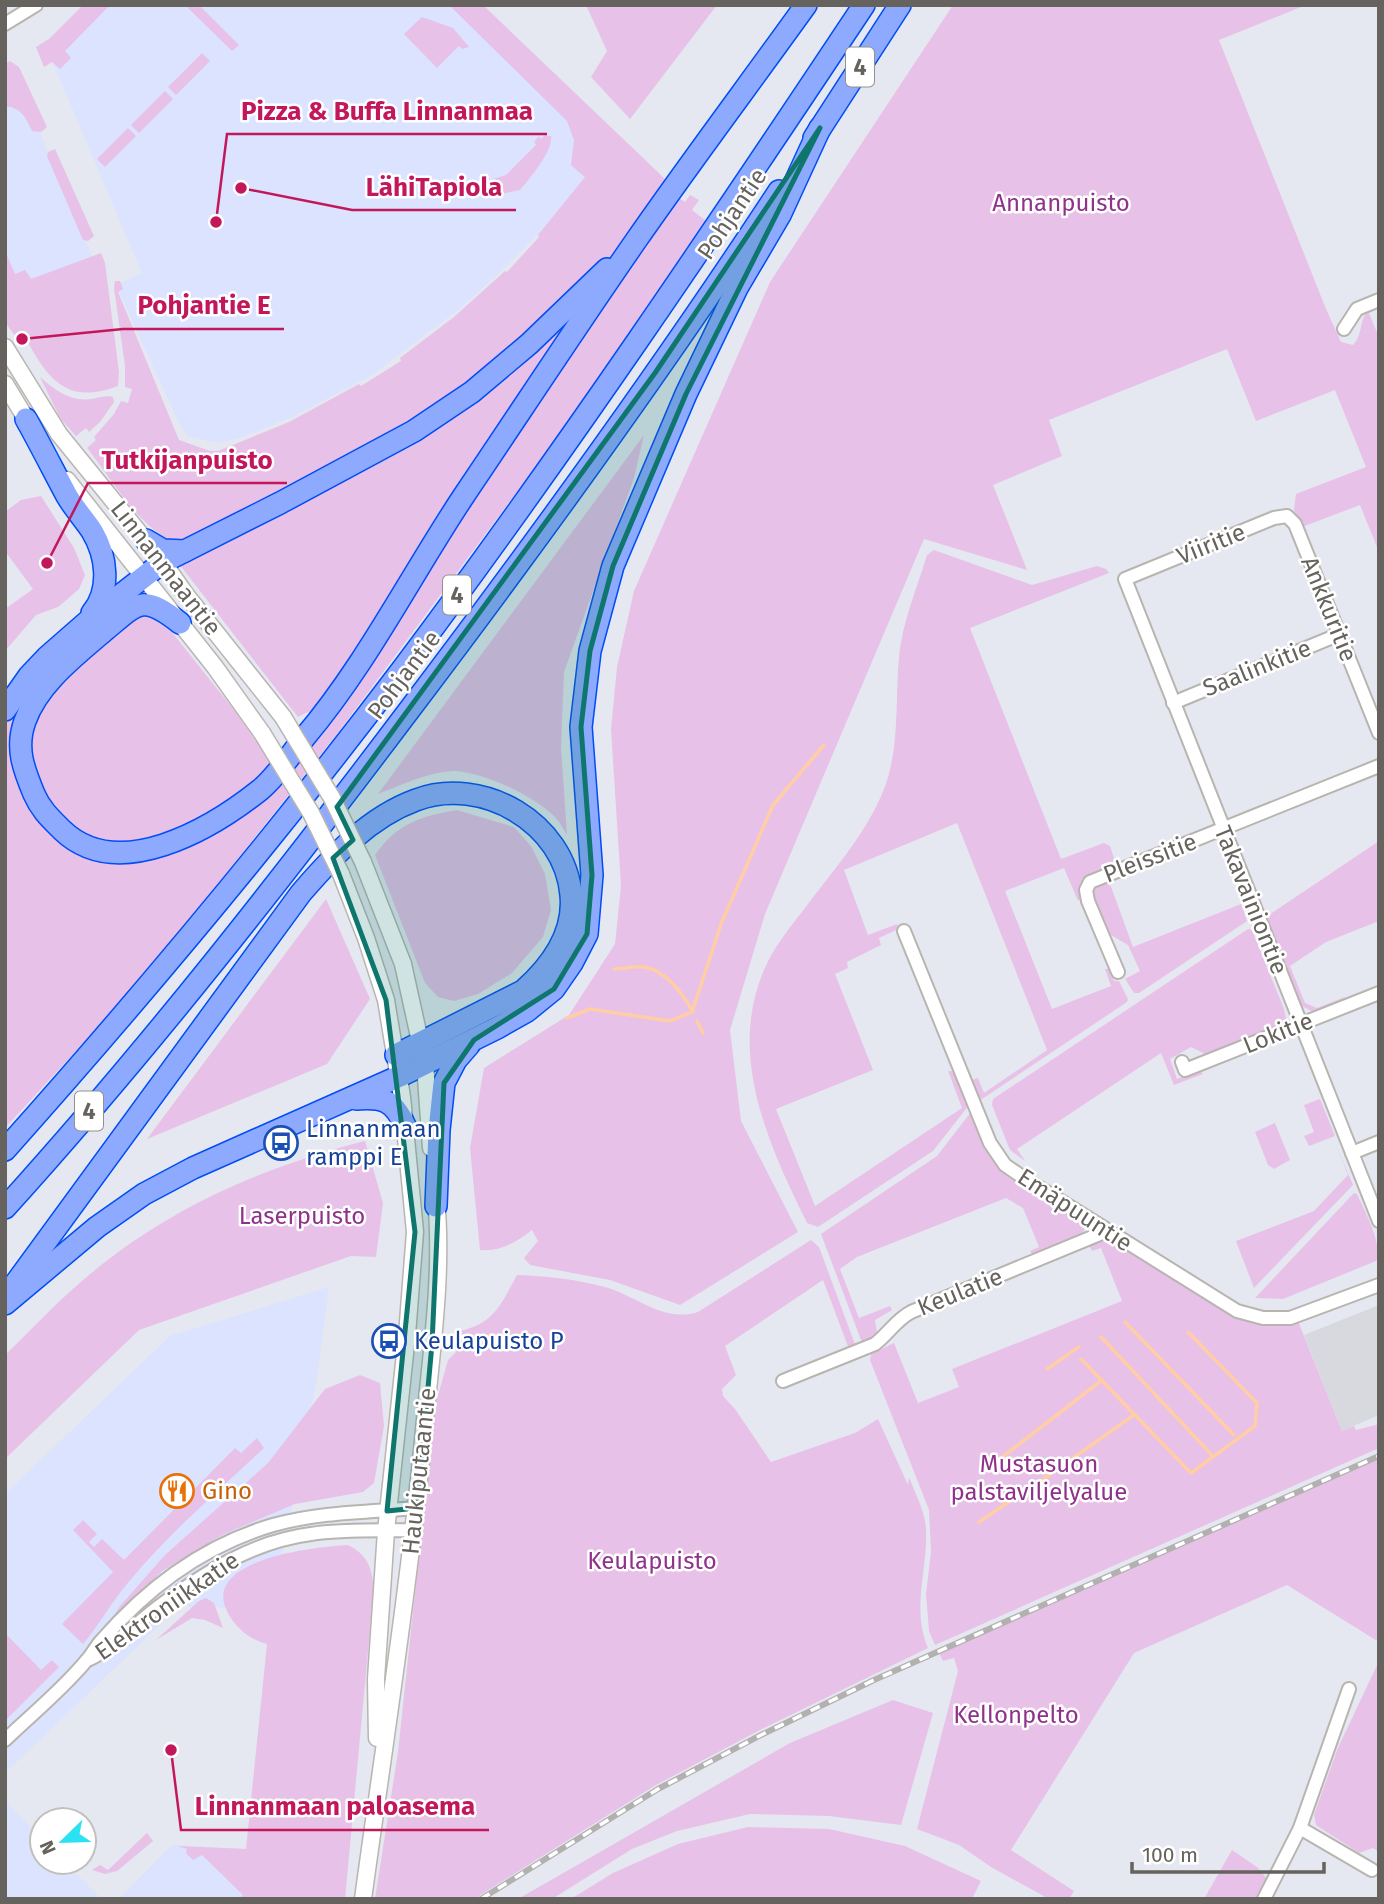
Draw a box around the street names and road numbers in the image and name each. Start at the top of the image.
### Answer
road number: 4 [846,48,874,86]
street label: Pohjantie [691,163,773,265]
street label: Linnanmaantie [105,495,227,641]
street label: Viiritie [1173,518,1249,570]
street label: Ankkuritie [1295,552,1363,666]
road number: 4 [443,576,471,614]
street label: Pohjantie [362,625,446,725]
street label: Saalinkitie [1199,634,1315,702]
street label: Takavainiontie [1209,822,1293,978]
street label: Pleissitie [1099,827,1201,889]
street label: Lokitie [1239,1006,1317,1060]
road number: 4 [75,1092,103,1130]
street label: Emäpuuntie [1012,1163,1138,1257]
street label: Keulatie [913,1262,1007,1322]
street label: Haukiputaantie [396,1386,442,1556]
street label: Elektroniikkatie [90,1546,244,1666]

